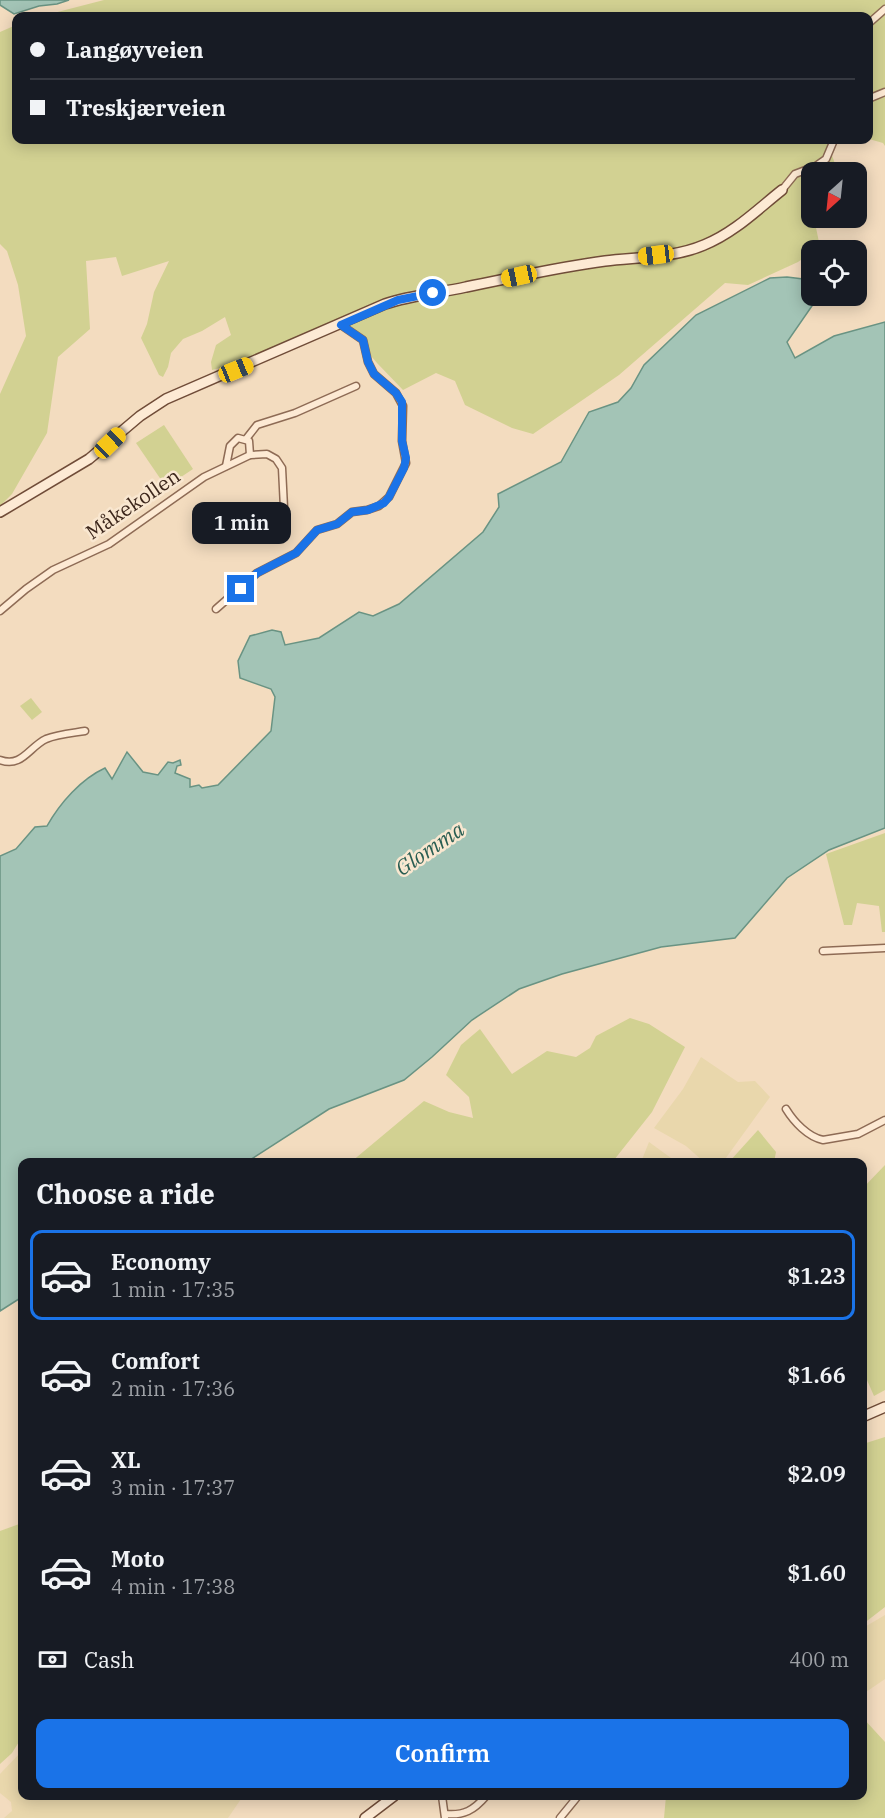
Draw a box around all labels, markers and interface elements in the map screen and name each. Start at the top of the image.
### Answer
text: Langøyveien [66,35,204,64]
text: Treskjærveien [66,93,226,122]
north arrow [801,162,867,228]
map controls [801,162,867,306]
button: locate [801,240,867,306]
car [637,244,675,266]
car [500,263,538,289]
route start [419,279,446,306]
car [216,355,256,385]
car [91,424,129,462]
street label: Måkekollen [80,462,185,545]
callout: 1 min [192,502,290,544]
text: 1 min [214,509,269,536]
route end [227,575,254,602]
water label: Glomma [390,815,470,881]
text: Choose a ride [36,1176,215,1211]
text: Economy [111,1247,211,1276]
icon: car [39,1248,93,1302]
text: $1.23 [787,1261,846,1290]
text: 1 min · 17:35 [111,1276,235,1303]
text: Comfort [111,1346,200,1375]
icon: car [39,1347,93,1401]
text: $1.66 [787,1360,846,1389]
text: 2 min · 17:36 [111,1375,235,1402]
text: XL [111,1445,141,1474]
icon: car [39,1446,93,1500]
text: $2.09 [787,1459,846,1488]
text: 3 min · 17:37 [111,1474,235,1501]
text: Moto [111,1544,165,1573]
icon: car [39,1545,93,1599]
text: $1.60 [787,1558,846,1587]
text: 4 min · 17:38 [111,1573,235,1600]
icon: cash [36,1643,69,1676]
text: Cash [84,1645,135,1674]
text: 400 m [789,1646,849,1673]
button: Confirm [36,1719,849,1788]

